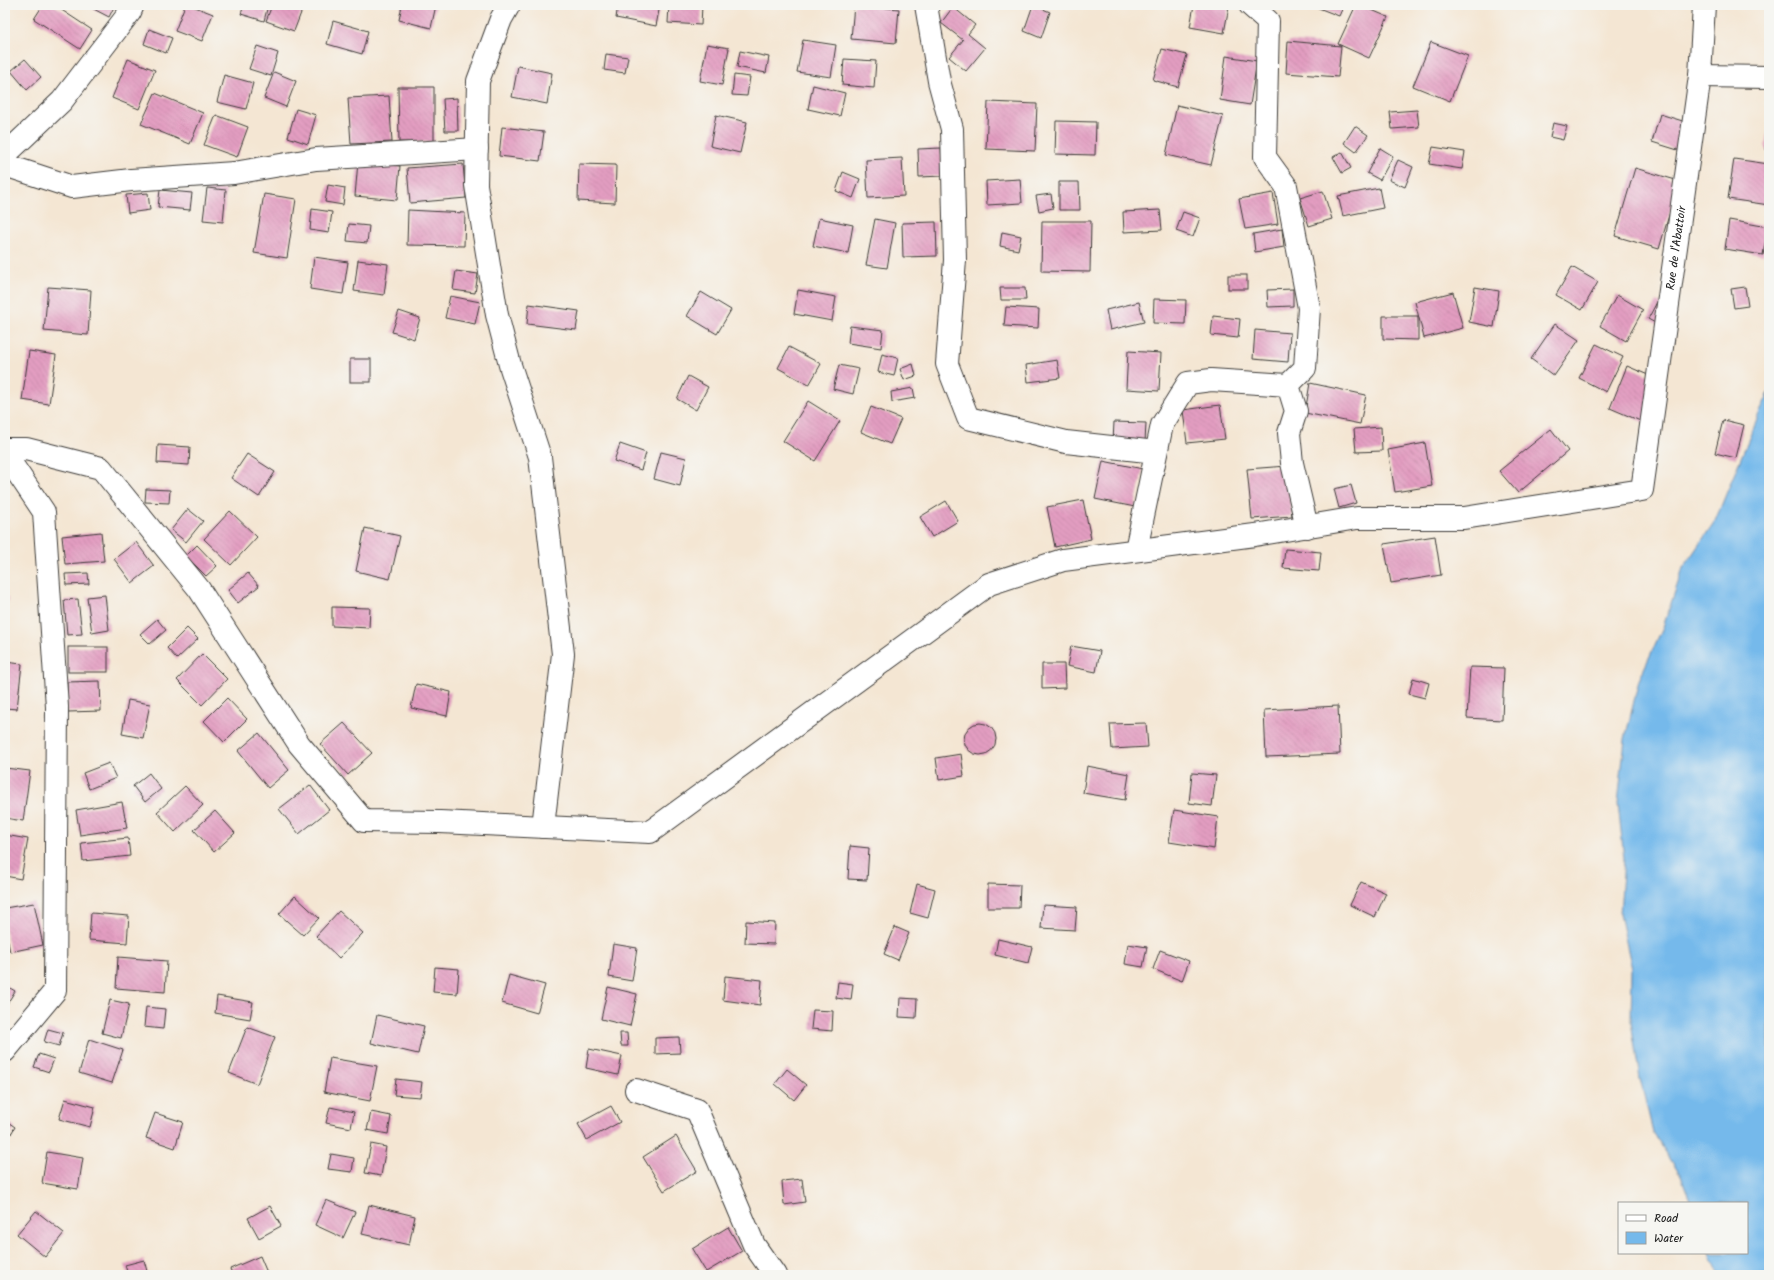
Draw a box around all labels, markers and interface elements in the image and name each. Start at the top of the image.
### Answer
street label: Rue de l'Abattoir [1661,204,1691,291]
legend [1618,1202,1748,1254]
text: Road [1654,1209,1679,1228]
text: Water [1654,1229,1684,1248]

